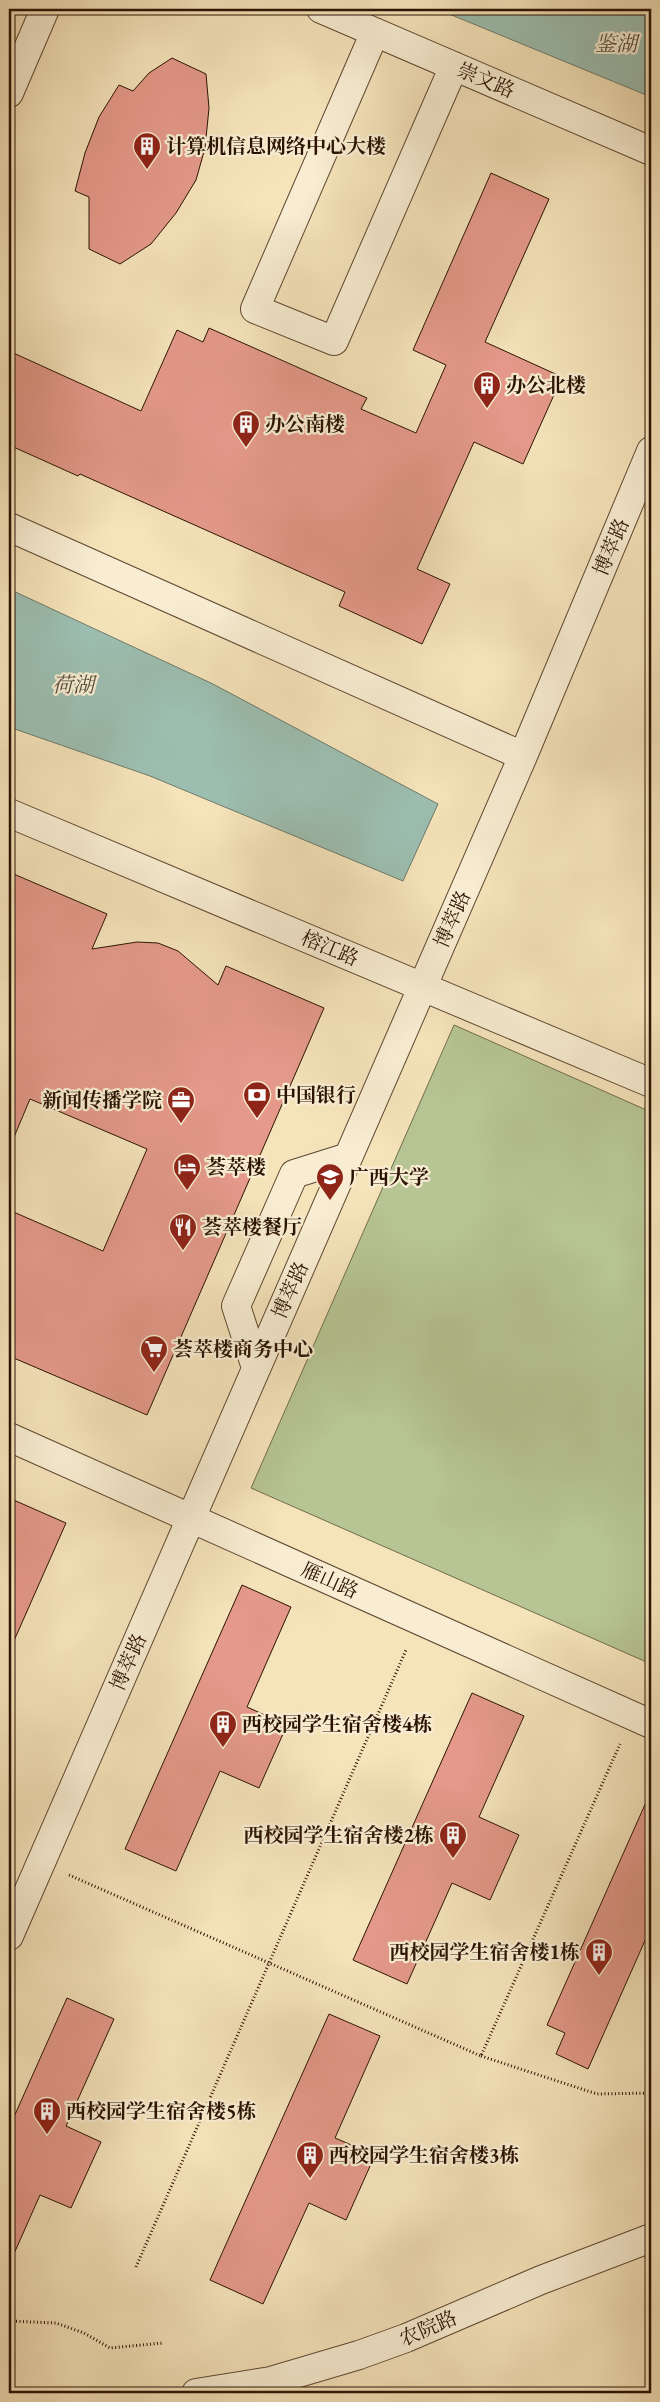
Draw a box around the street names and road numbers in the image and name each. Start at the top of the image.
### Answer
street label: 崇文路 [453,56,519,104]
street label: 博萃路 [587,514,635,580]
street label: 博萃路 [428,886,476,952]
street label: 榕江路 [297,924,363,972]
street label: 博萃路 [266,1257,314,1323]
street label: 雁山路 [297,1556,363,1604]
street label: 博萃路 [104,1629,152,1695]
street label: 农院路 [395,2304,461,2352]

